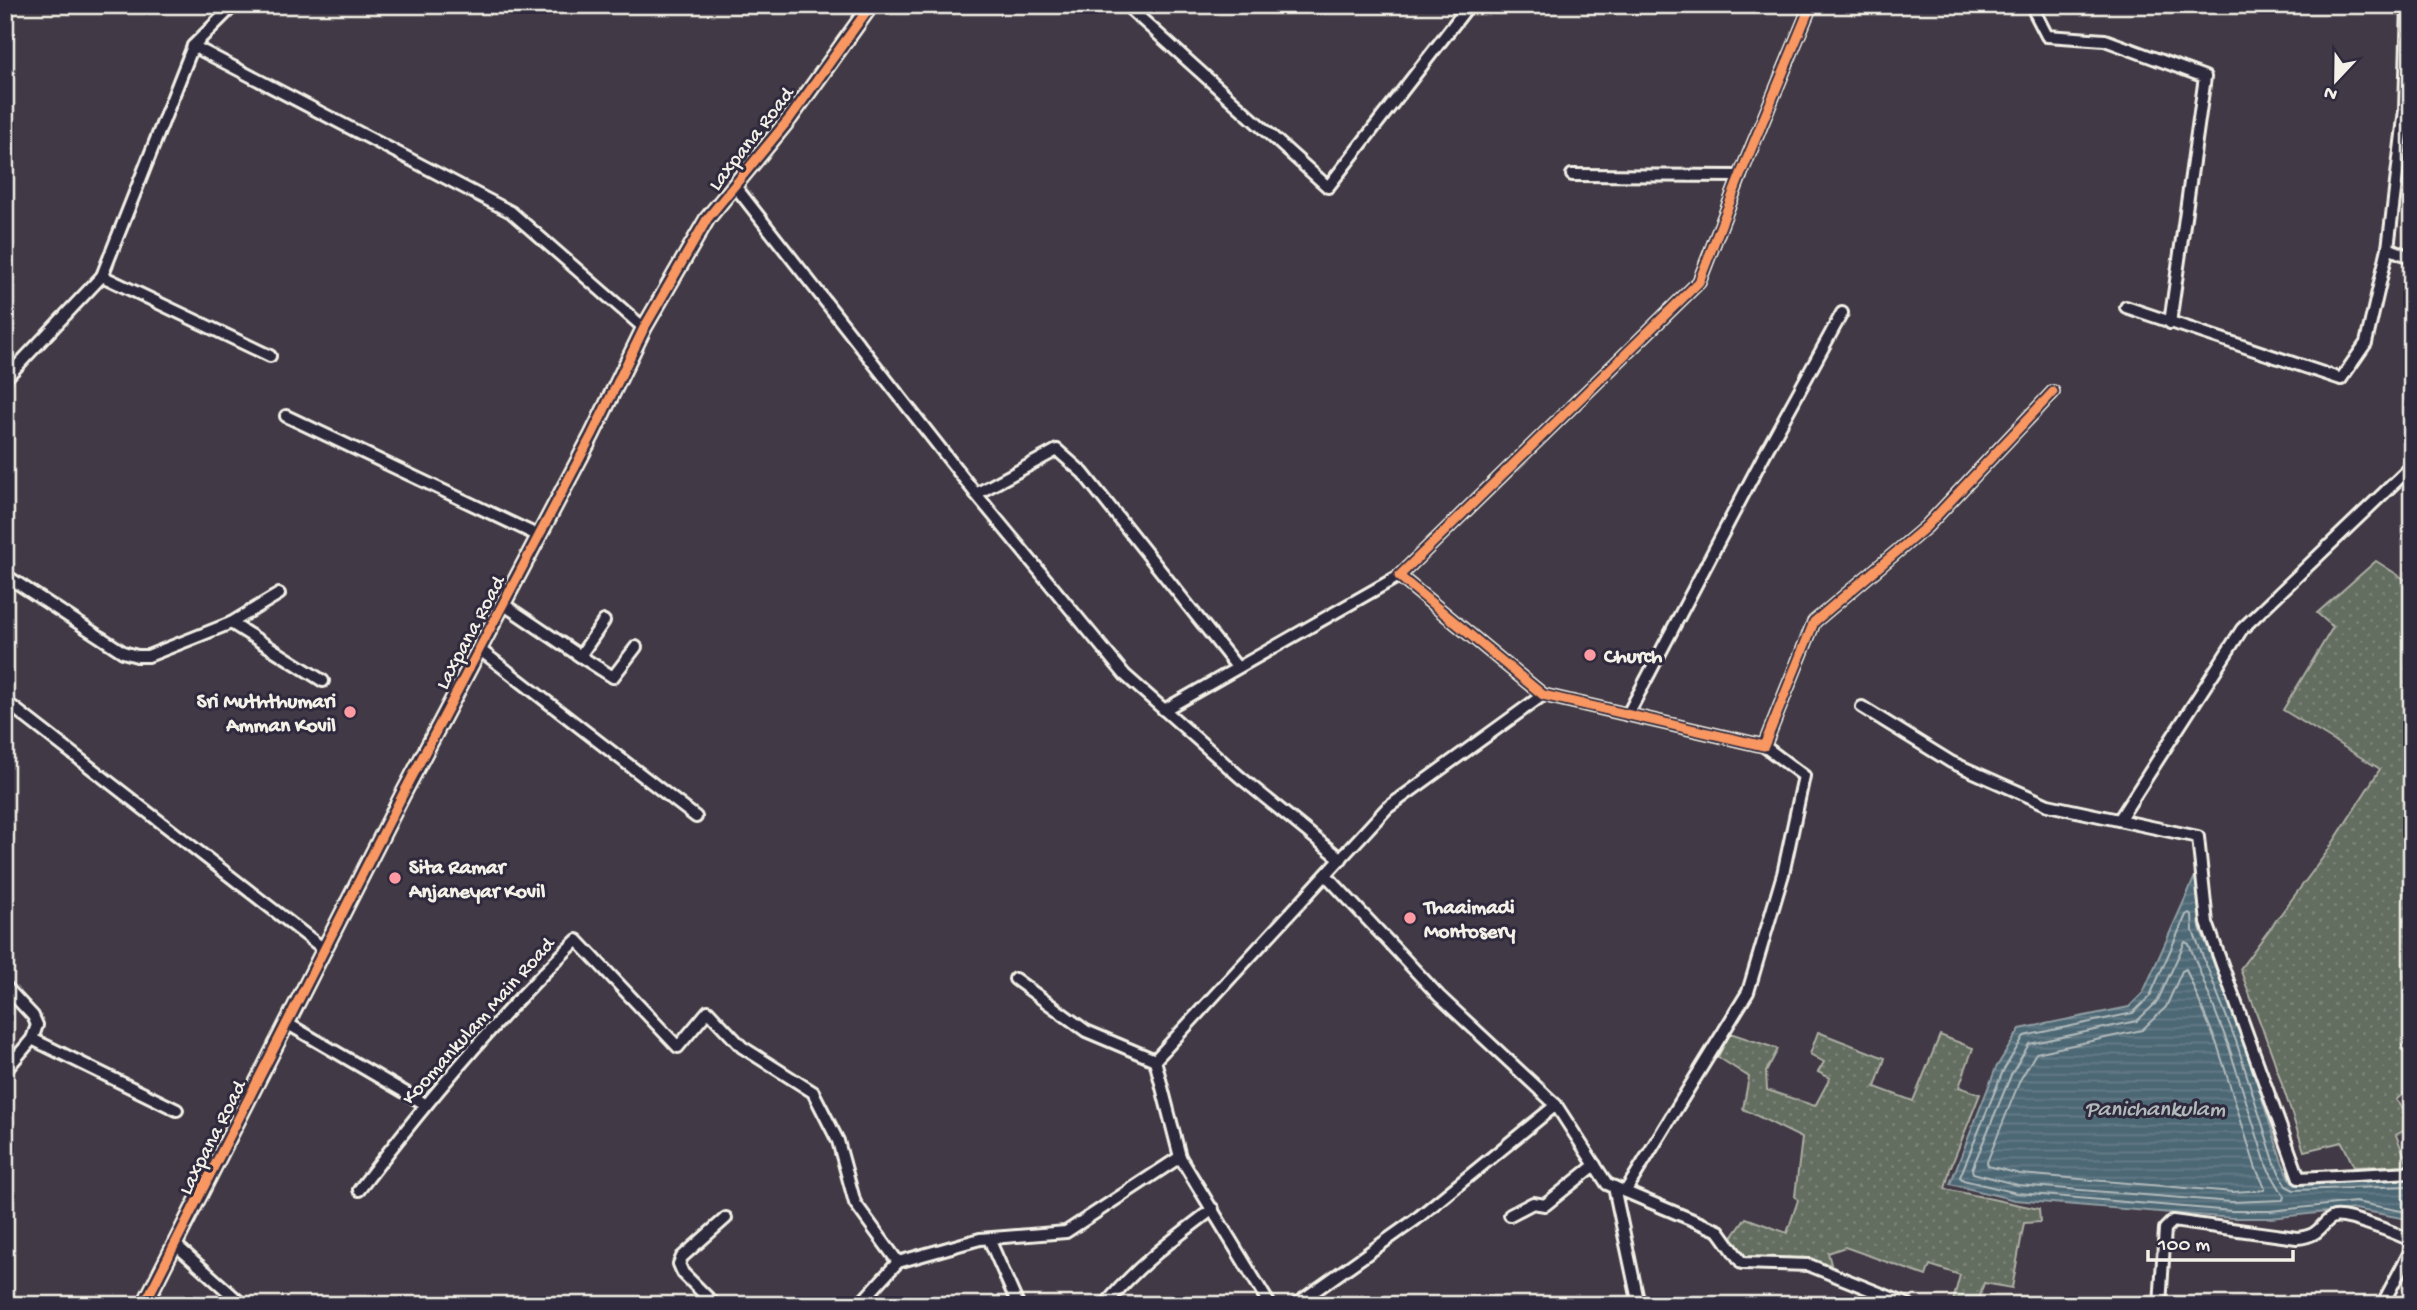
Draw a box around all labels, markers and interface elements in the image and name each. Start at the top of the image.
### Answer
north arrow [2302,46,2372,116]
text: N [2321,80,2341,106]
street label: Laxpana Road [704,82,802,197]
street label: Laxpana Road [432,571,513,695]
place label: Church [1603,646,1663,671]
marker: Church [1582,647,1598,663]
place label: Sri Muththumari Amman Kovil [197,691,336,740]
marker: Sri Muththumari Amman Kovil [342,704,358,720]
place label: Sita Ramar Anjaneyar Kovil [408,857,546,906]
marker: Sita Ramar Anjaneyar Kovil [387,870,403,886]
place label: Thaaimadi Montosery [1422,897,1516,946]
marker: Thaaimadi Montosery [1402,910,1418,926]
street label: Koomankulam Main Road [398,932,563,1111]
street label: Laxpana Road [175,1076,254,1200]
water label: Panichankulam [2085,1097,2226,1124]
scale bar [2148,1219,2293,1263]
text: 100 m [2157,1234,2210,1259]

